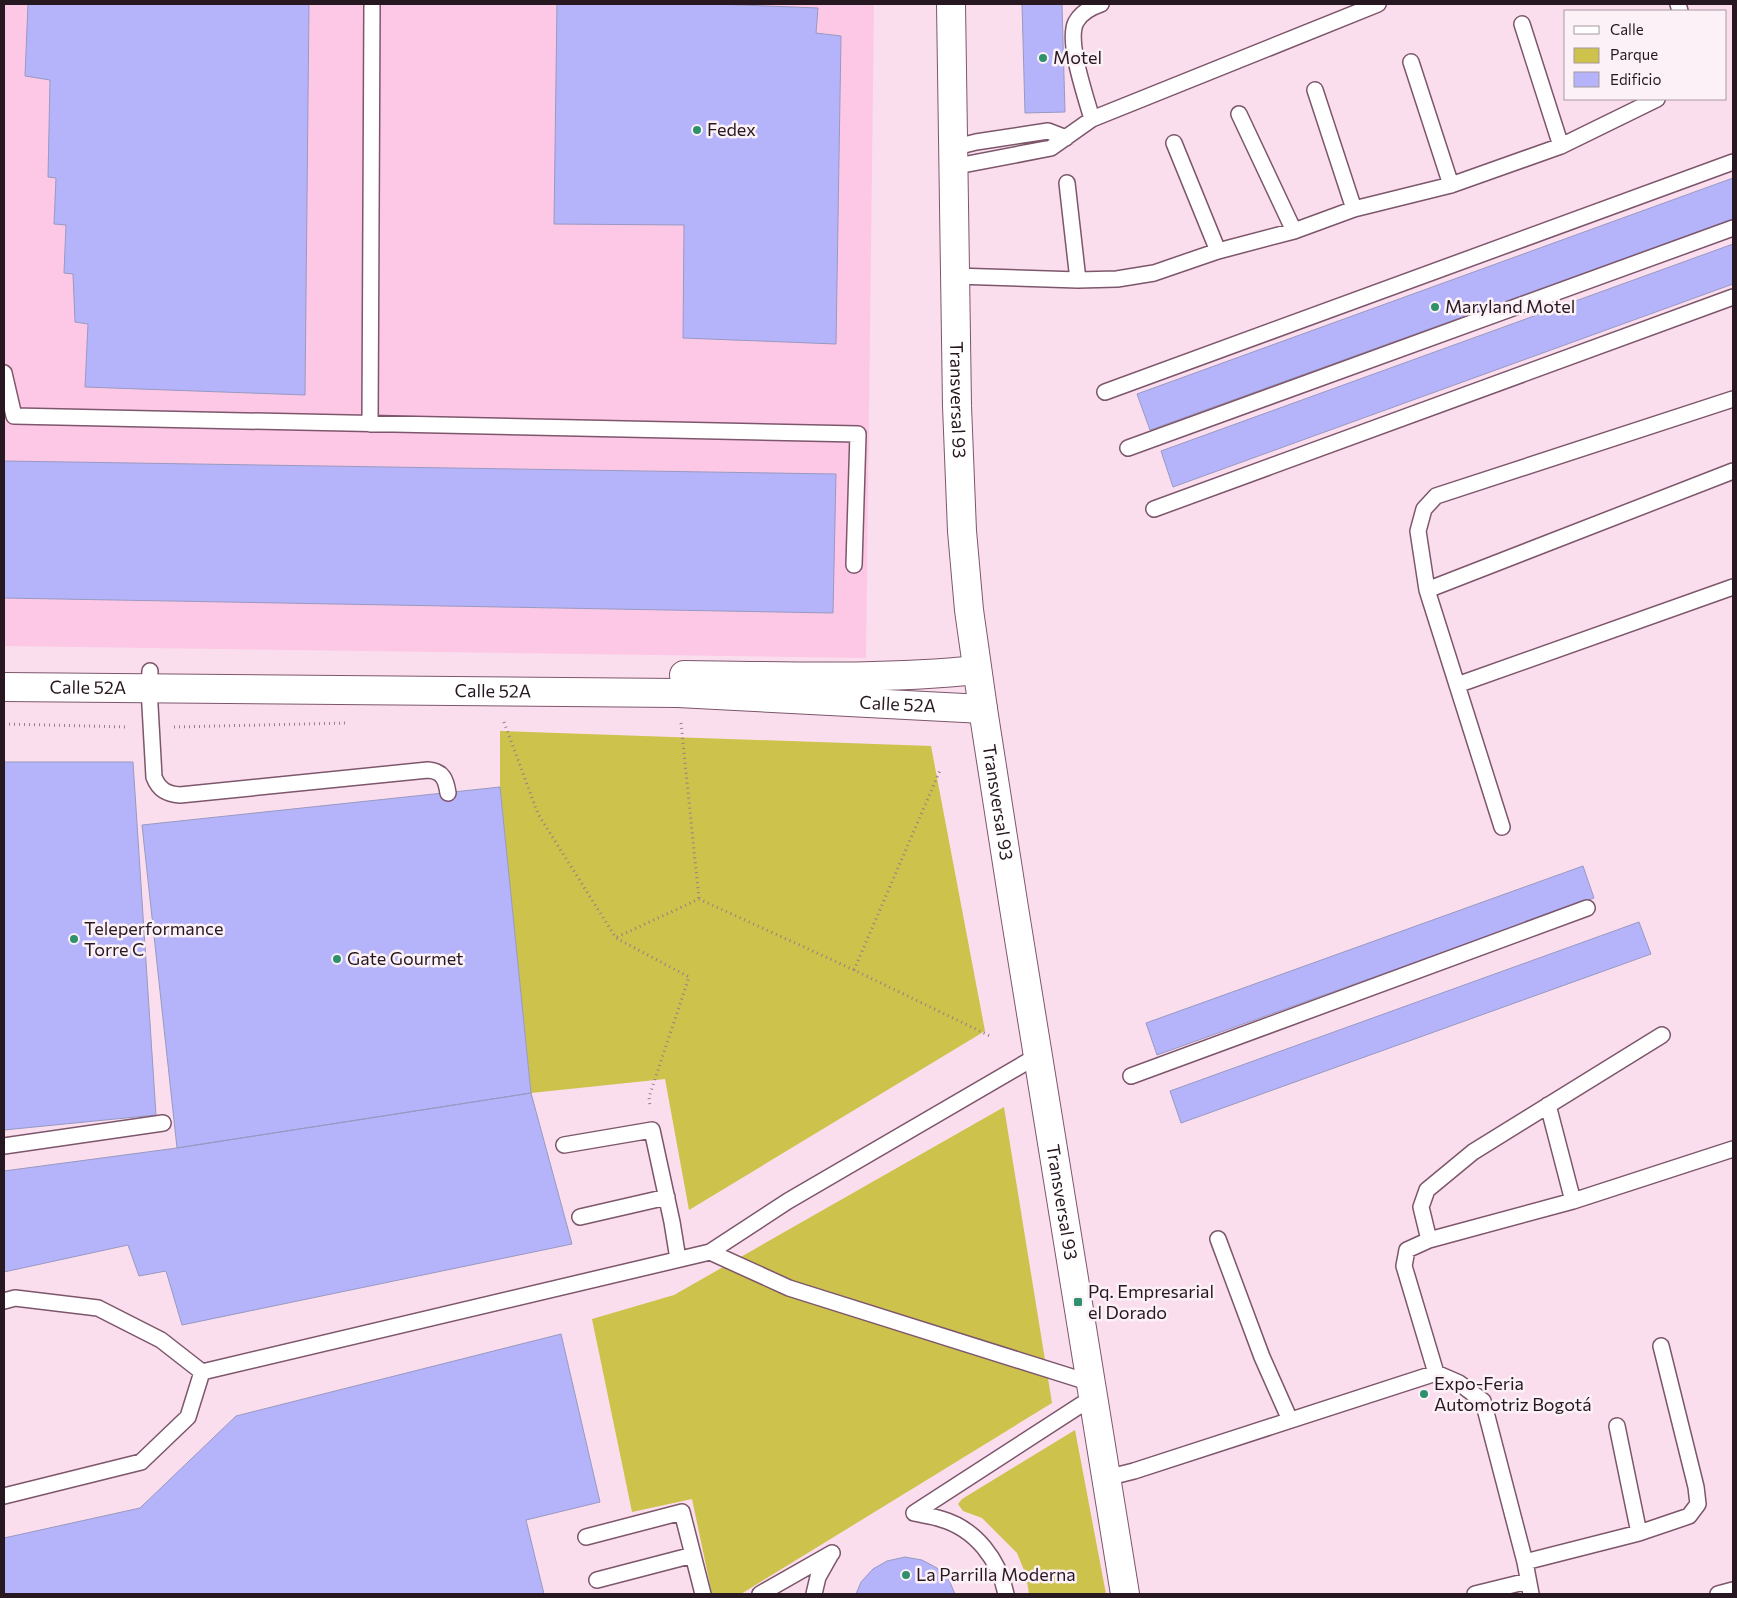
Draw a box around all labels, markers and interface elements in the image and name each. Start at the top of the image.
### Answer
legend [1564,10,1727,100]
text: Calle [1610,20,1644,38]
text: Parque [1610,45,1658,63]
place label: Motel [1053,46,1102,68]
marker: Motel [1037,52,1049,64]
text: Edificio [1610,70,1661,88]
place label: Fedex [707,118,756,140]
marker: Fedex [691,124,703,136]
place label: Maryland Motel [1445,295,1575,317]
marker: Maryland Motel [1429,301,1441,313]
street label: Transversal 93 [946,341,971,459]
street label: Calle 52A [50,675,126,698]
street label: Calle 52A [455,679,531,702]
street label: Calle 52A [859,691,937,717]
street label: Transversal 93 [979,743,1018,862]
place label: Teleperformance Torre C [84,917,224,960]
marker: Teleperformance Torre C [68,933,80,945]
place label: Gate Gourmet [347,947,463,969]
marker: Gate Gourmet [331,953,343,965]
street label: Transversal 93 [1042,1143,1083,1262]
place label: Pq. Empresarial el Dorado [1088,1280,1214,1323]
marker: Pq. Empresarial el Dorado [1072,1296,1084,1308]
place label: Expo-Feria Automotriz Bogotá [1434,1372,1592,1415]
marker: Expo-Feria Automotriz Bogotá [1418,1388,1430,1400]
place label: La Parrilla Moderna [916,1563,1076,1585]
marker: La Parrilla Moderna [900,1569,912,1581]

